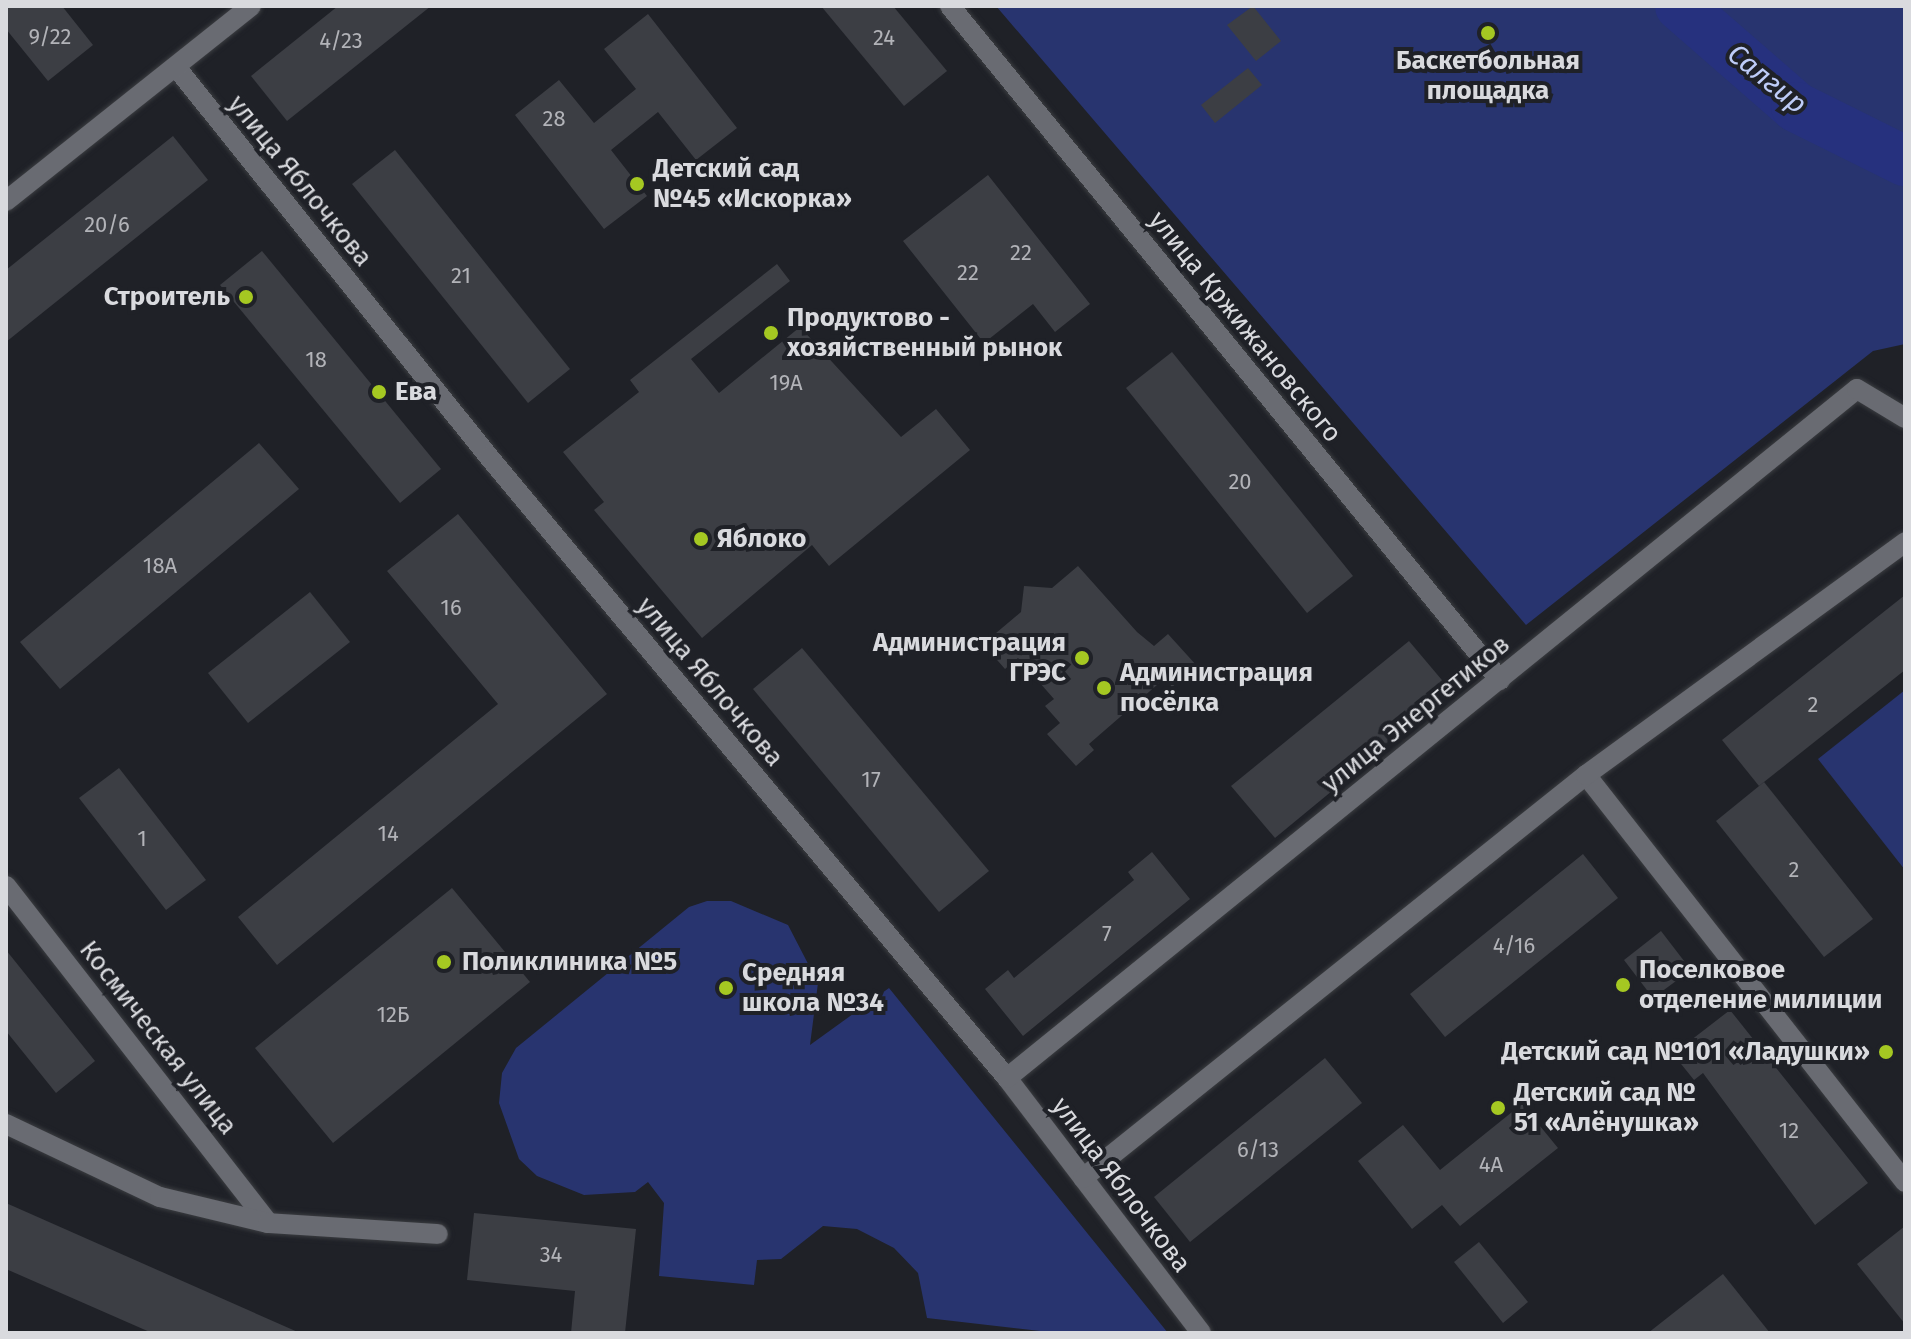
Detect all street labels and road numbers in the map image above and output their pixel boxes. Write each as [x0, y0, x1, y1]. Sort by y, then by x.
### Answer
street label: улица Яблочкова [221, 89, 379, 273]
street label: улица Кржижановского [1142, 205, 1348, 449]
street label: улица Яблочкова [630, 591, 790, 773]
street label: улица Энергетиков [1316, 629, 1516, 799]
street label: Космическая улица [73, 935, 243, 1141]
street label: улица Яблочкова [1045, 1091, 1197, 1279]

